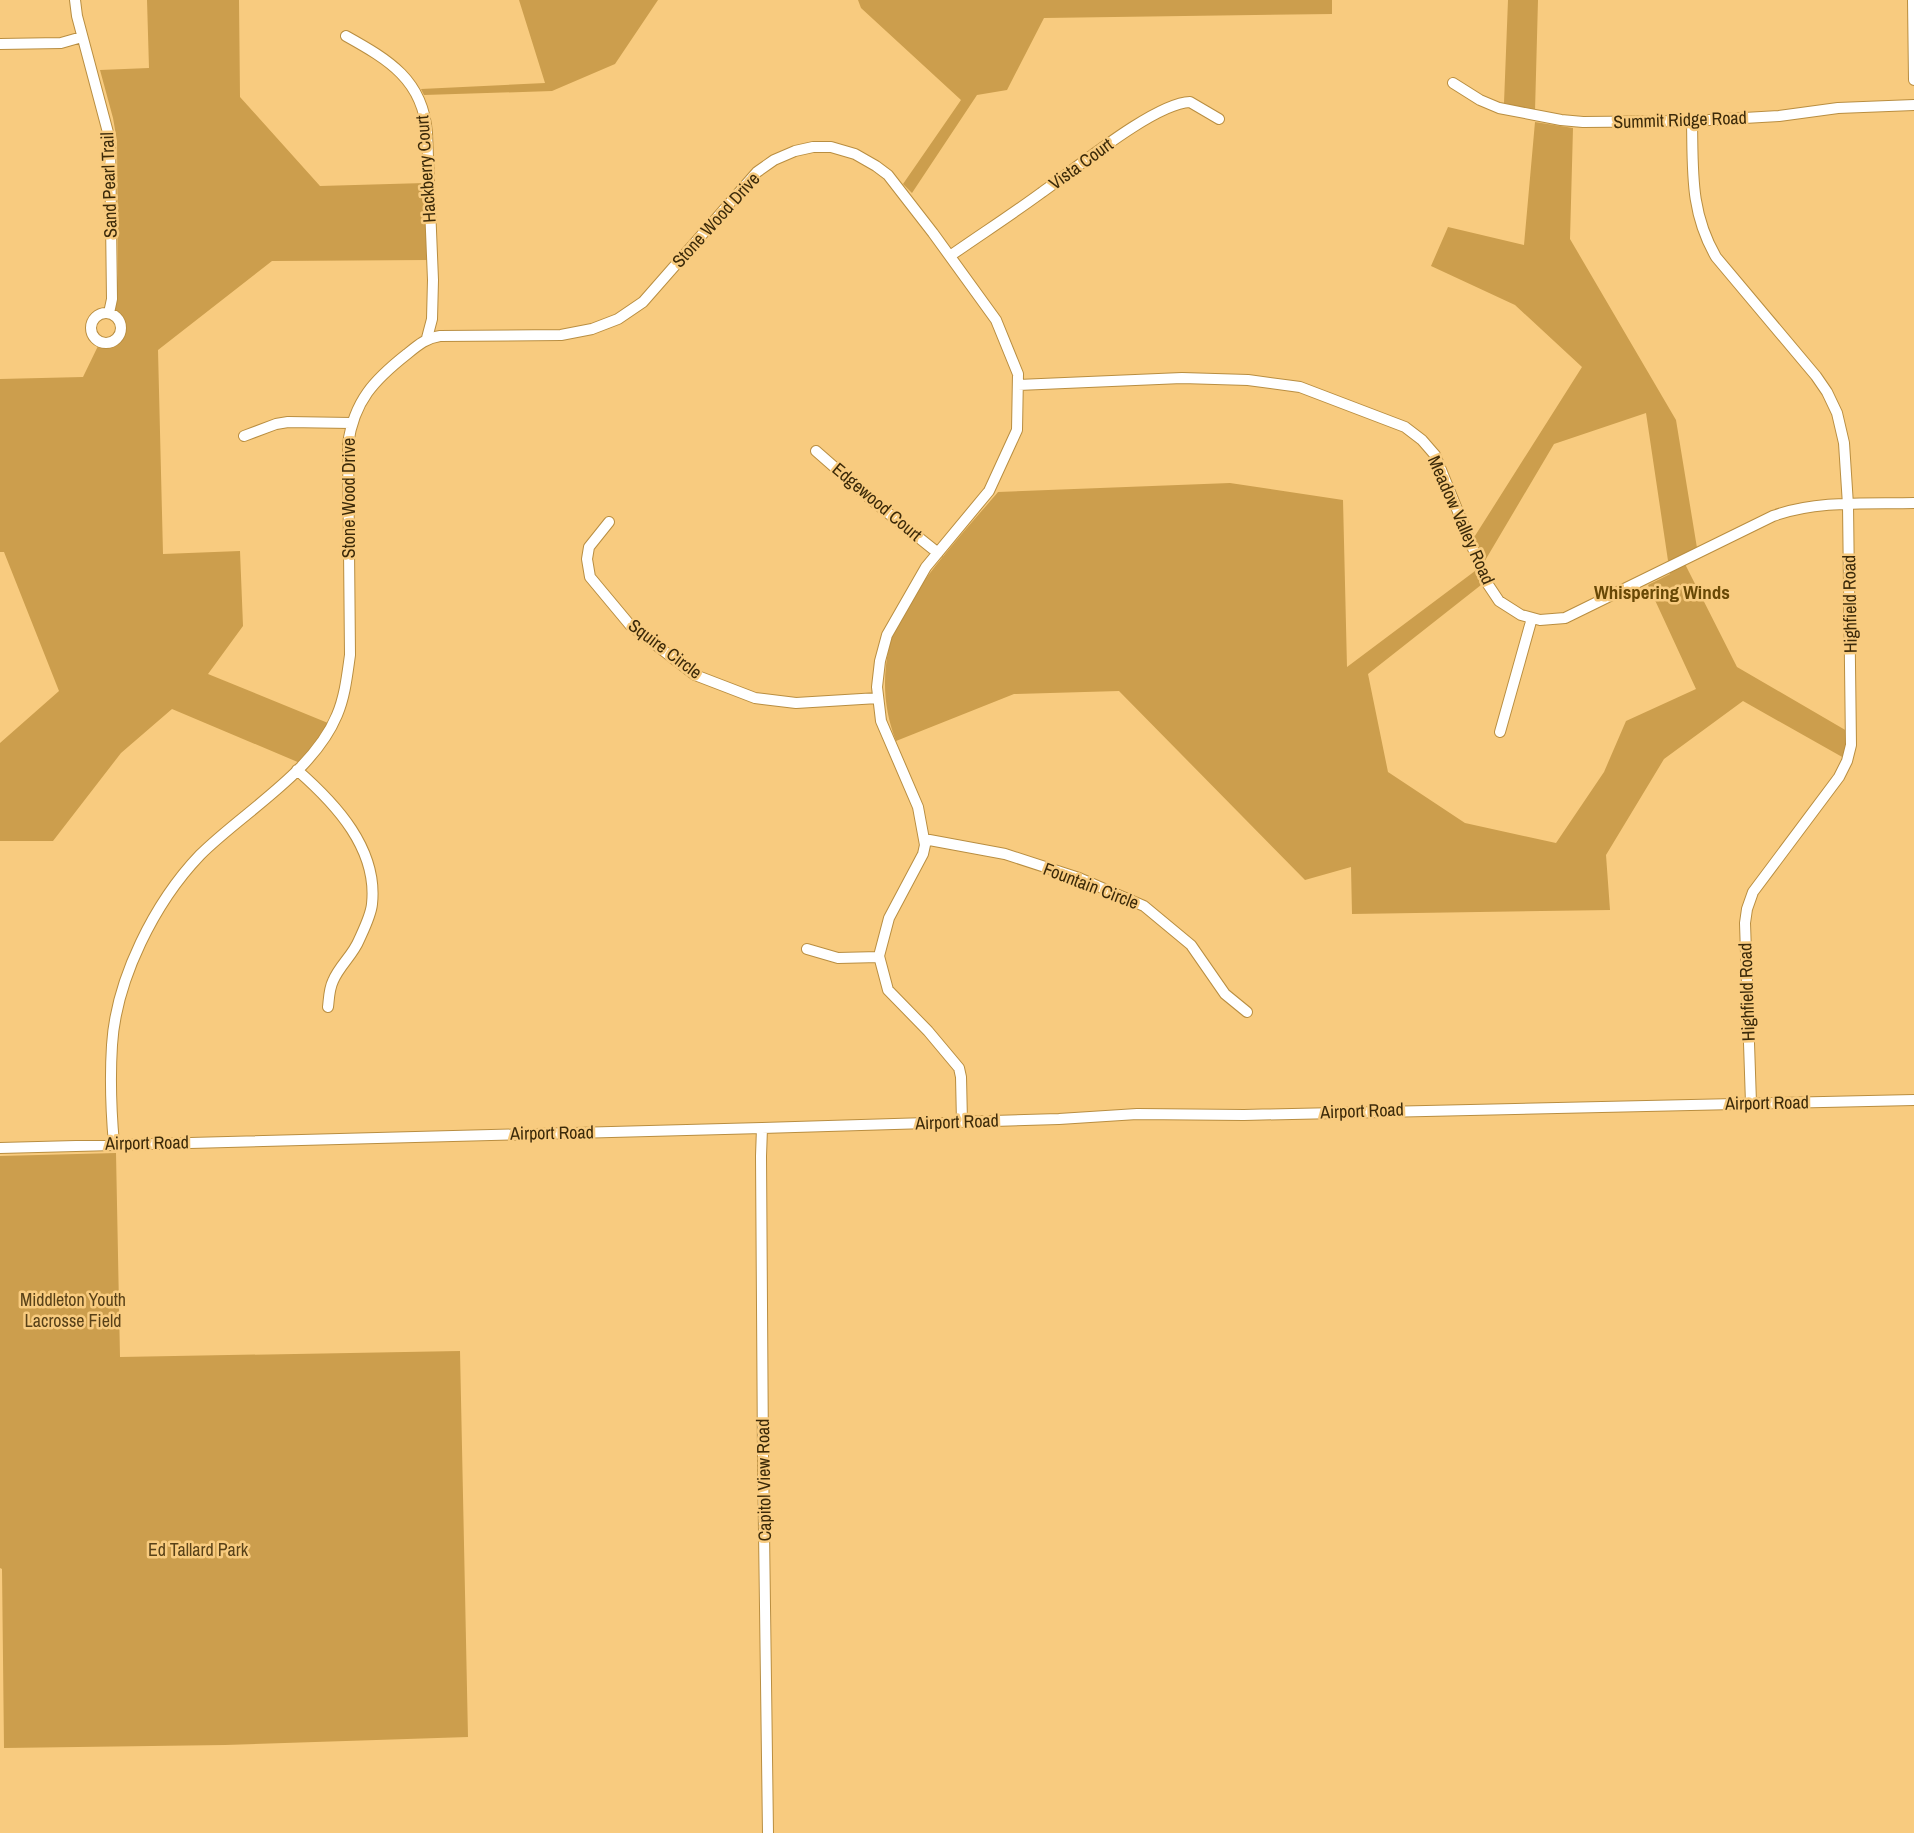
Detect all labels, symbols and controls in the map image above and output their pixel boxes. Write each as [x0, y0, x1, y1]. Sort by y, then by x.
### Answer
street label: Summit Ridge Road [1613, 105, 1747, 134]
street label: Hackberry Court [409, 115, 442, 224]
street label: Sand Pearl Trail [94, 132, 123, 238]
street label: Vista Court [1044, 132, 1118, 195]
street label: Stone Wood Drive [666, 167, 765, 273]
street label: Stone Wood Drive [336, 438, 361, 558]
street label: Meadow Valley Road [1422, 451, 1501, 588]
street label: Edgewood Court [827, 457, 927, 547]
street label: Highfield Road [1836, 555, 1863, 653]
district label: Whispering Winds [1594, 579, 1730, 605]
street label: Squire Circle [623, 613, 707, 685]
street label: Fountain Circle [1040, 856, 1142, 915]
street label: Highfield Road [1732, 942, 1761, 1042]
street label: Airport Road [1724, 1089, 1809, 1116]
street label: Airport Road [1319, 1097, 1404, 1124]
street label: Airport Road [914, 1108, 999, 1135]
street label: Airport Road [509, 1119, 594, 1146]
street label: Airport Road [104, 1129, 189, 1156]
park label: Middleton Youth Lacrosse Field [20, 1287, 126, 1333]
street label: Capitol View Road [750, 1418, 777, 1542]
park label: Ed Tallard Park [148, 1537, 249, 1562]

